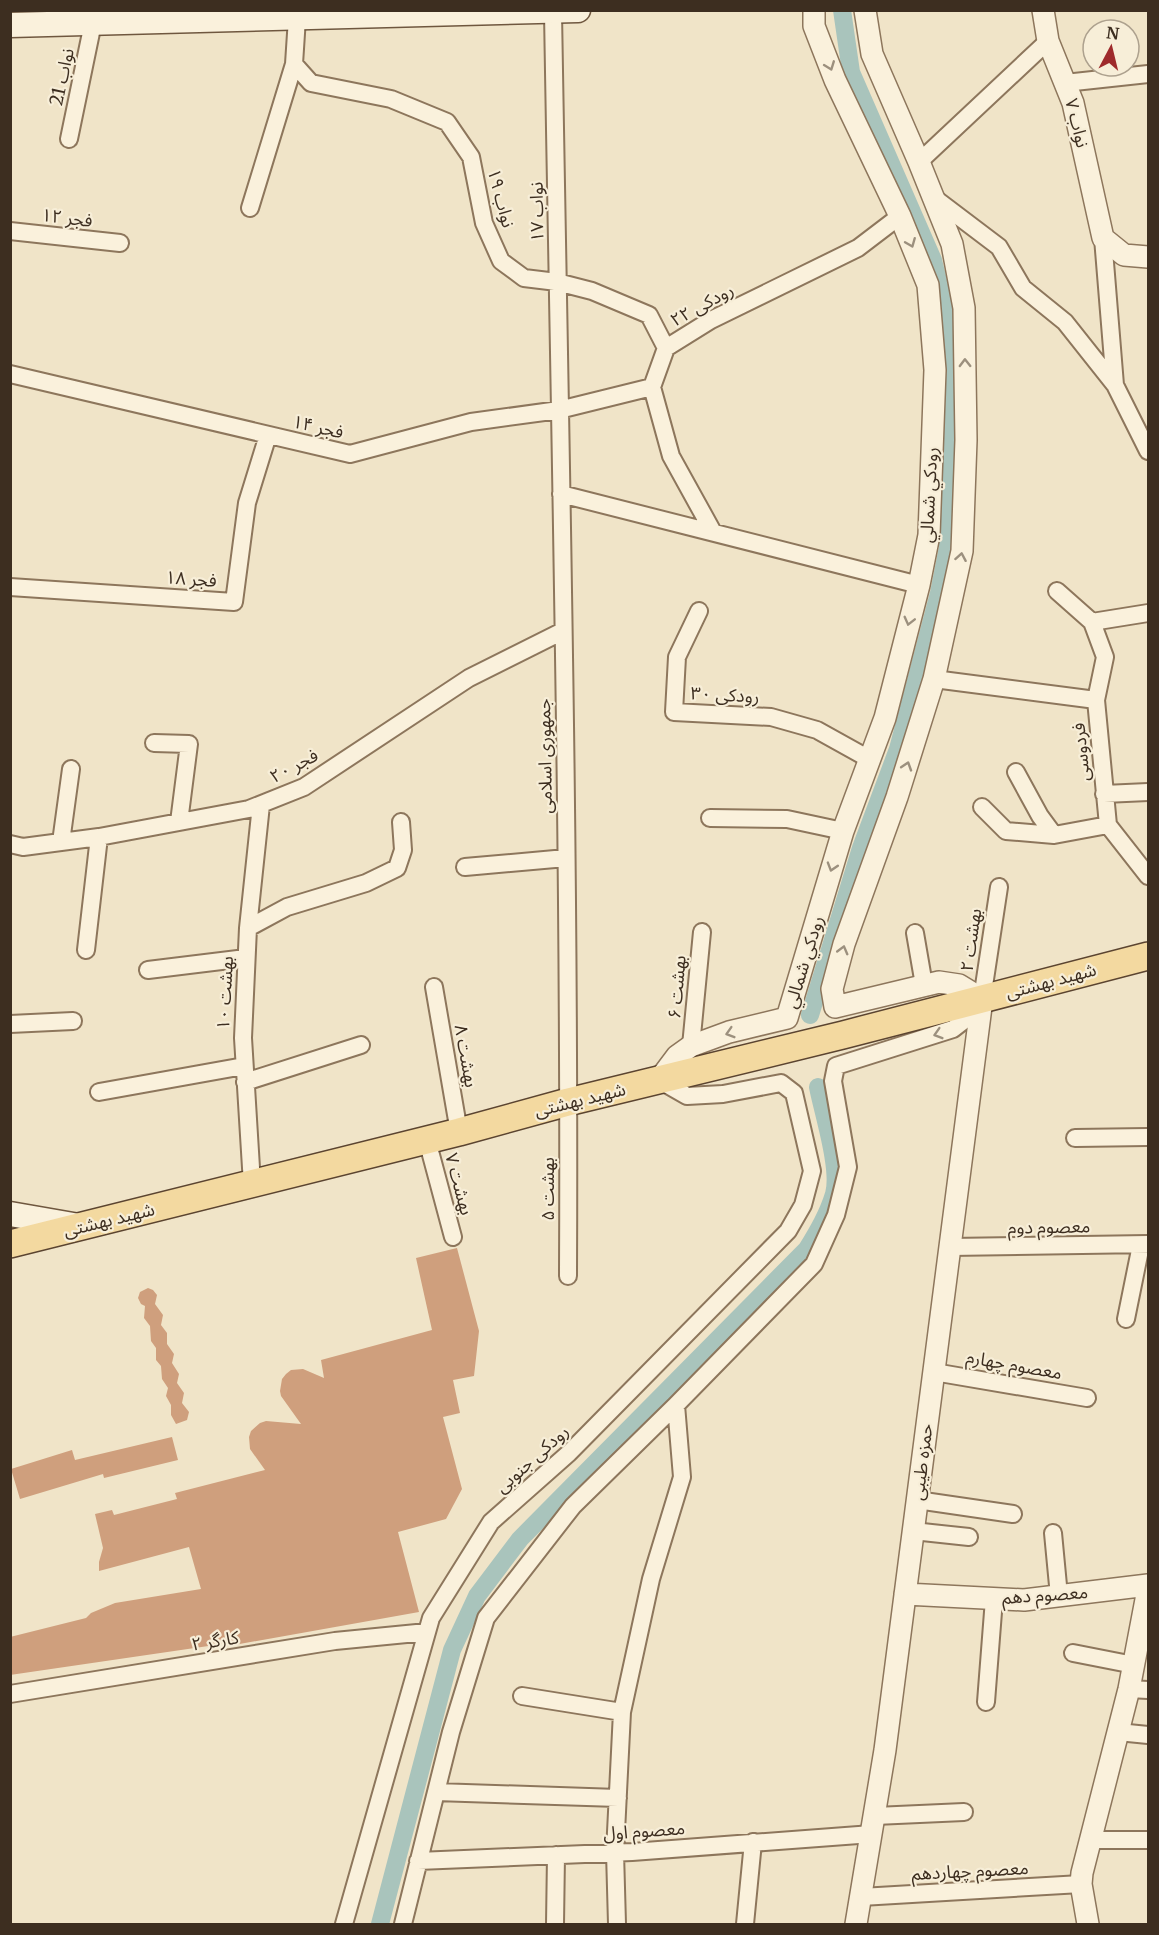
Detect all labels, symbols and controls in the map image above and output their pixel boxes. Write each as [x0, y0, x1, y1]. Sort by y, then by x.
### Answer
north arrow [1081, 18, 1141, 78]
text: N [1105, 22, 1121, 44]
street label: نواب 21 [44, 46, 79, 108]
one-way arrow [823, 60, 835, 71]
street label: نواب ۷ [1060, 96, 1095, 150]
street label: نواب ۱۹ [483, 166, 520, 230]
street label: نواب ۱۷ [524, 182, 549, 242]
street label: فجر ۱۲ [40, 203, 94, 232]
one-way arrow [904, 237, 916, 248]
street label: رودکی ۲۲ [666, 278, 737, 331]
one-way arrow [959, 358, 971, 367]
street label: فجر ۱۴ [290, 410, 346, 444]
street label: رودکي شمالي [915, 447, 945, 544]
one-way arrow [954, 553, 967, 563]
street label: فجر ۱۸ [165, 565, 218, 592]
one-way arrow [904, 616, 917, 626]
street label: رودکی ۳۰ [690, 681, 760, 708]
street label: جمهوری اسلامی [532, 698, 557, 814]
street label: فردوسی [1066, 722, 1095, 782]
street label: فجر ۲۰ [266, 743, 322, 788]
one-way arrow [900, 761, 912, 772]
one-way arrow [827, 861, 839, 872]
street label: بهشت ۲ [955, 907, 986, 973]
street label: رودکي شمالي [779, 913, 831, 1012]
one-way arrow [835, 945, 848, 955]
street label: بهشت ۶ [662, 954, 691, 1020]
street label: بهشت ۱۰ [211, 956, 238, 1030]
street label: شهید بهشتی [1003, 957, 1099, 1004]
street label: بهشت ۸ [450, 1023, 483, 1089]
one-way arrow [725, 1026, 736, 1038]
one-way arrow [933, 1027, 944, 1039]
street label: شهید بهشتی [532, 1077, 628, 1122]
street label: بهشت ۷ [440, 1150, 479, 1218]
street label: بهشت ۵ [536, 1157, 559, 1221]
street label: شهید بهشتی [61, 1197, 157, 1242]
street label: معصوم دوم [1007, 1214, 1091, 1242]
street label: معصوم چهارم [964, 1345, 1064, 1387]
street label: رودکی جنوبی [490, 1419, 573, 1498]
street label: حمزه طیبی [905, 1422, 938, 1502]
street label: معصوم دهم [1001, 1580, 1089, 1612]
street label: کارگر ۲ [190, 1625, 241, 1656]
street label: معصوم اول [602, 1816, 686, 1848]
street label: معصوم چهاردهم [911, 1856, 1029, 1888]

